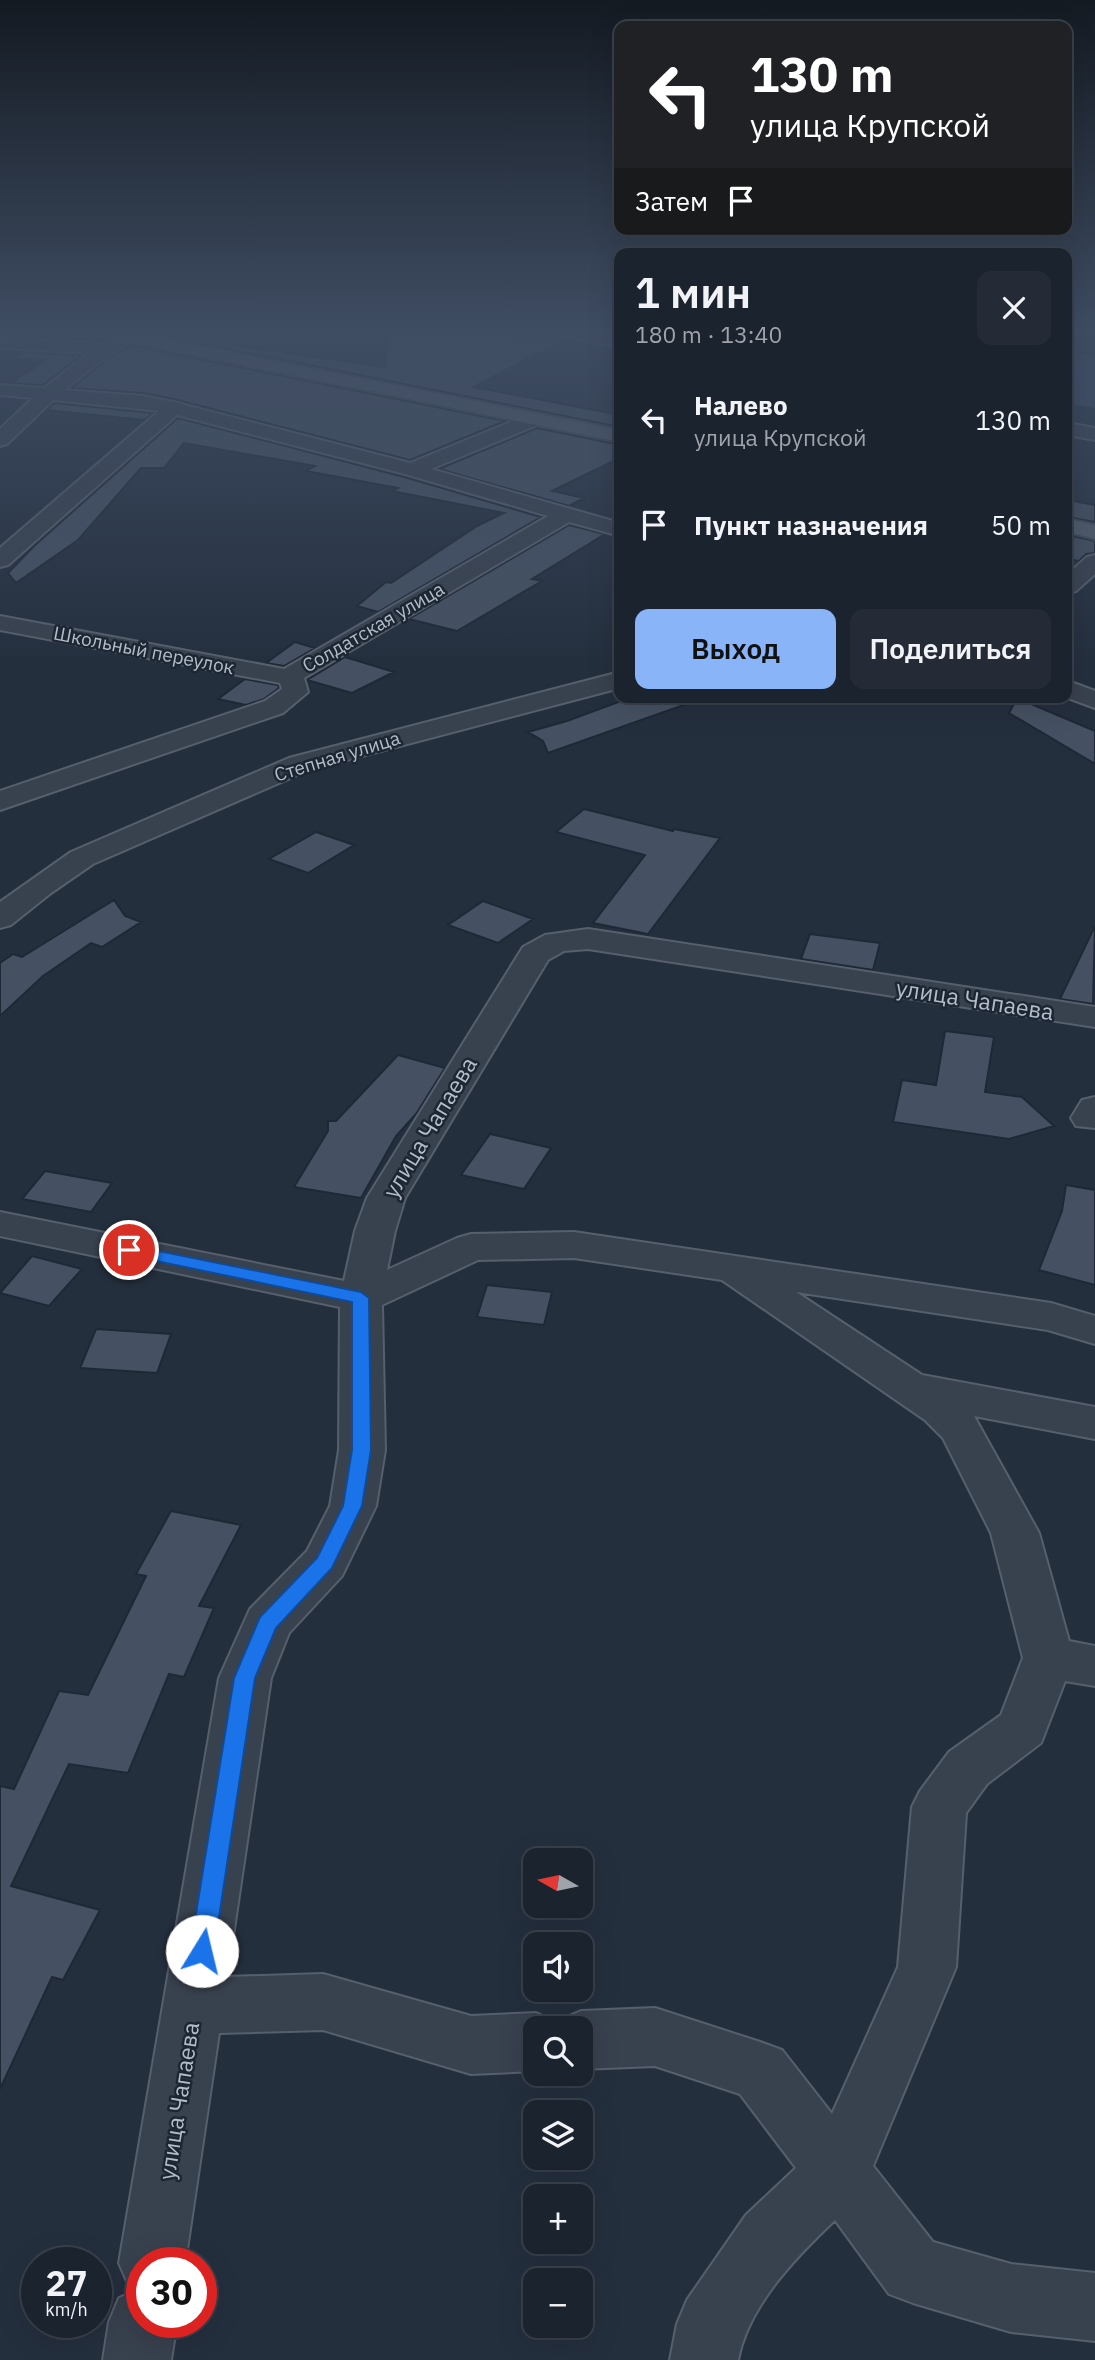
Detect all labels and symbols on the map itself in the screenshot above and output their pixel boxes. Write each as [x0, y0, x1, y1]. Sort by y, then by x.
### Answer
street label: Солдатская улица [298, 577, 448, 677]
street label: Школьный переулок [52, 621, 236, 679]
street label: Степная улица [271, 725, 403, 787]
street label: улица Чапаева [894, 972, 1056, 1026]
street label: улица Чапаева [375, 1051, 483, 1203]
pin [99, 1220, 159, 1280]
north arrow [523, 1848, 593, 1918]
position arrow [165, 1914, 239, 1988]
street label: улица Чапаева [151, 2020, 205, 2182]
speed limit sign: 30 [126, 2247, 217, 2338]

